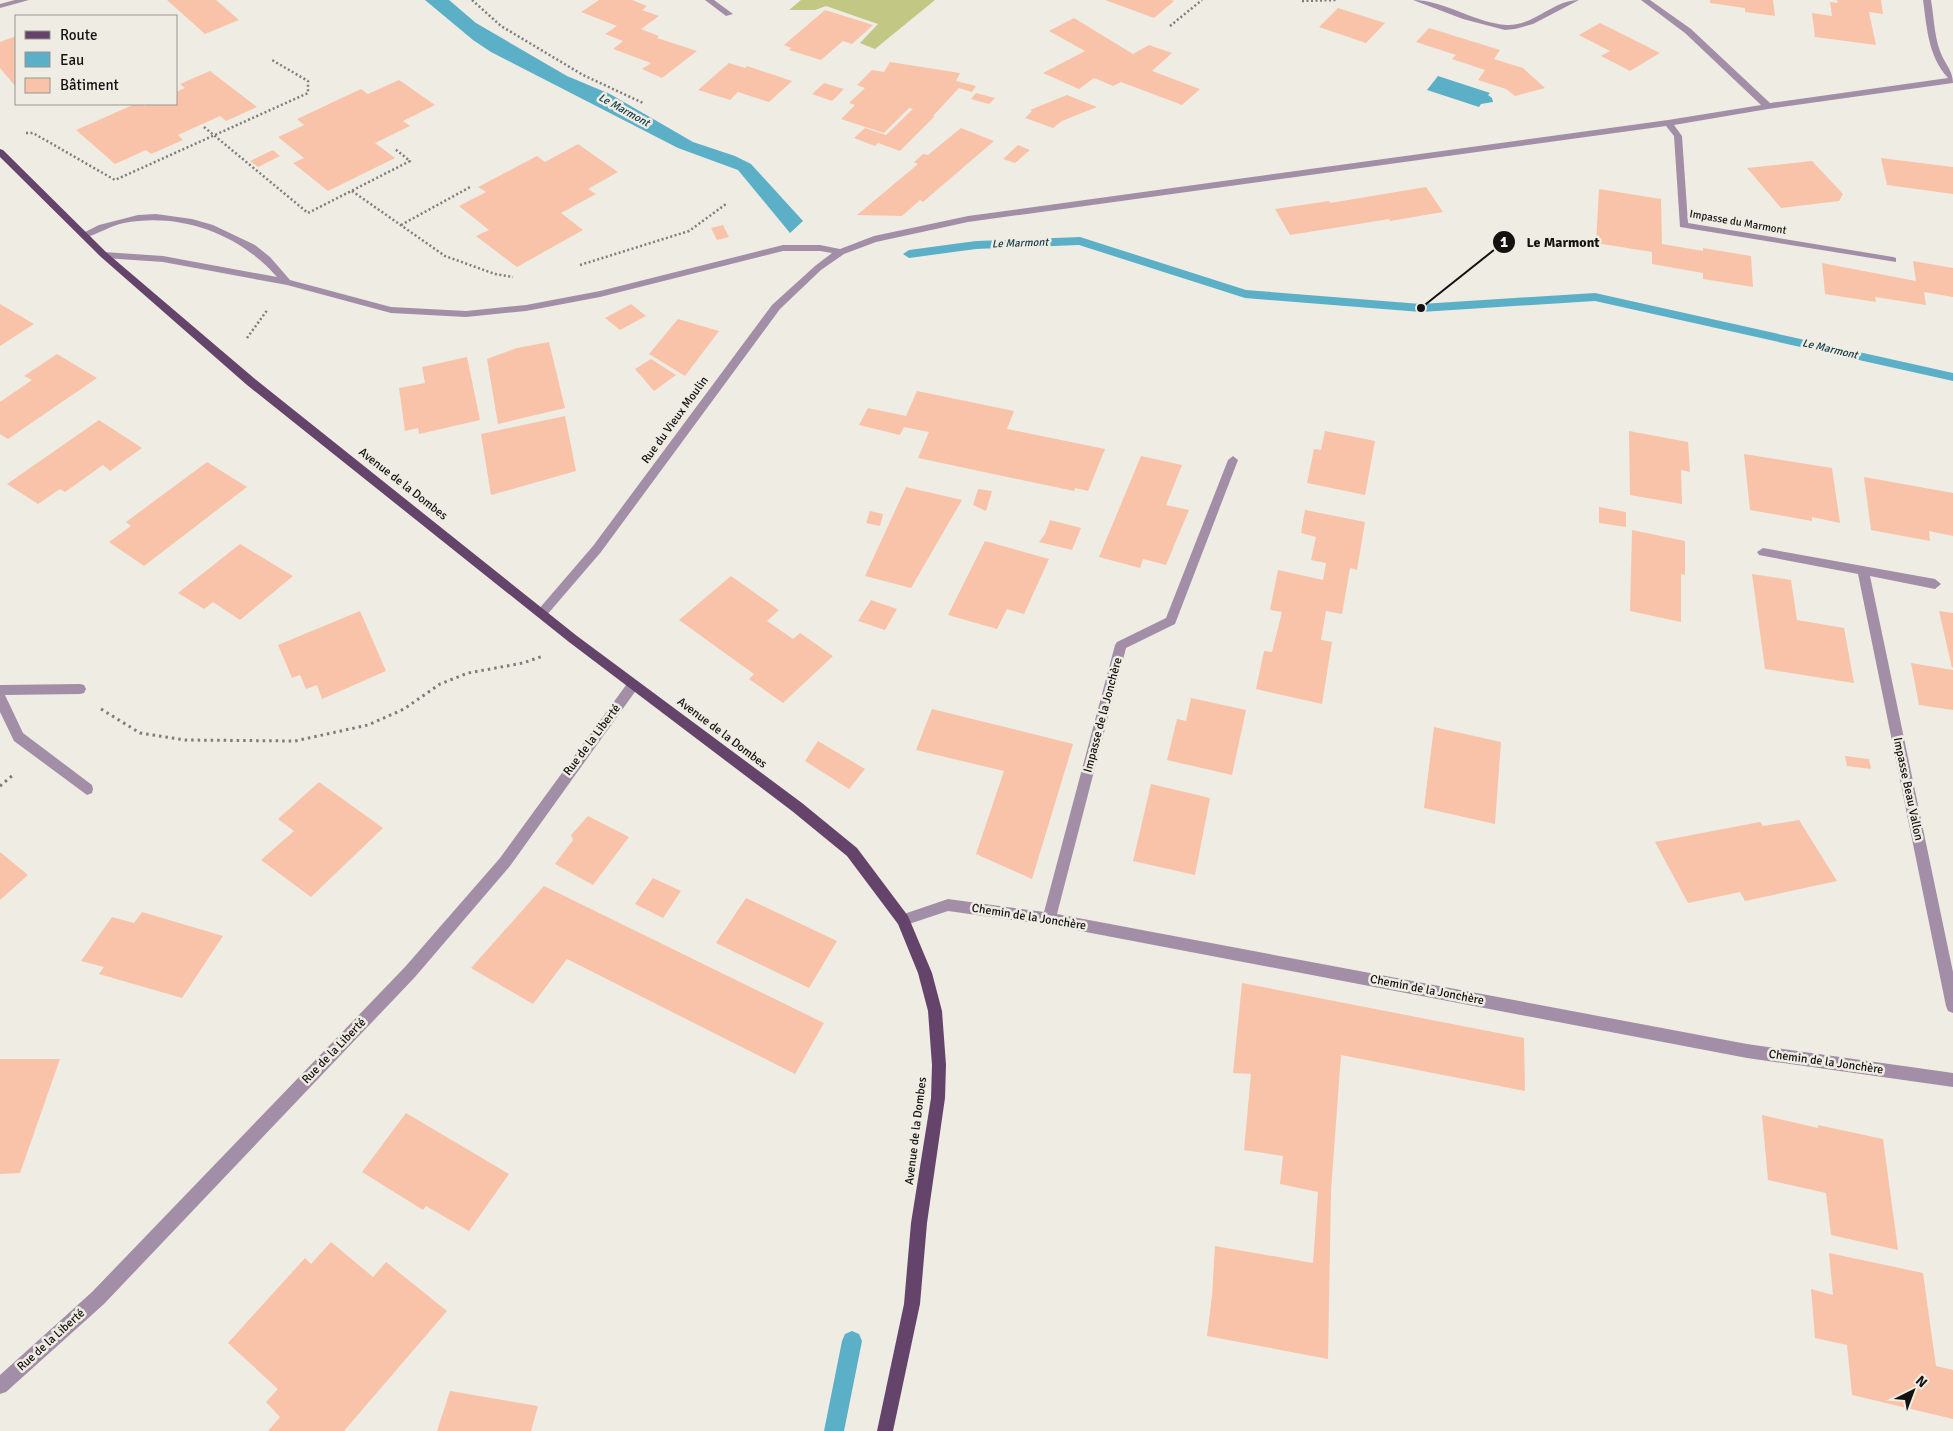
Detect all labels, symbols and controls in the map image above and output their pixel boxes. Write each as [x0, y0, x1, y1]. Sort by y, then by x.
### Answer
legend [15, 15, 178, 105]
text: Route [60, 26, 97, 44]
text: Eau [60, 51, 84, 69]
text: Bâtiment [60, 76, 119, 94]
water label: Le Marmont [596, 91, 653, 130]
street label: Impasse du Marmont [1689, 207, 1788, 237]
callout: Le Marmont [1492, 227, 1610, 256]
text: 1 [1500, 233, 1508, 251]
text: Le Marmont [1526, 234, 1600, 251]
water label: Le Marmont [992, 235, 1049, 250]
water label: Le Marmont [1801, 336, 1860, 362]
street label: Rue du Vieux Moulin [638, 373, 712, 467]
street label: Avenue de la Dombes [356, 445, 450, 523]
street label: Impasse de la Jonchère [1080, 656, 1126, 774]
street label: Avenue de la Dombes [674, 694, 770, 772]
street label: Rue de la Liberté [560, 701, 624, 779]
street label: Impasse Beau Vallon [1890, 736, 1926, 842]
street label: Chemin de la Jonchère [971, 901, 1087, 933]
street label: Chemin de la Jonchère [1369, 972, 1485, 1008]
street label: Rue de la Liberté [299, 1015, 369, 1087]
street label: Chemin de la Jonchère [1768, 1047, 1884, 1077]
street label: Avenue de la Dombes [902, 1076, 930, 1186]
street label: Rue de la Liberté [14, 1306, 88, 1374]
north arrow [1888, 1366, 1938, 1416]
text: N [1912, 1372, 1931, 1391]

